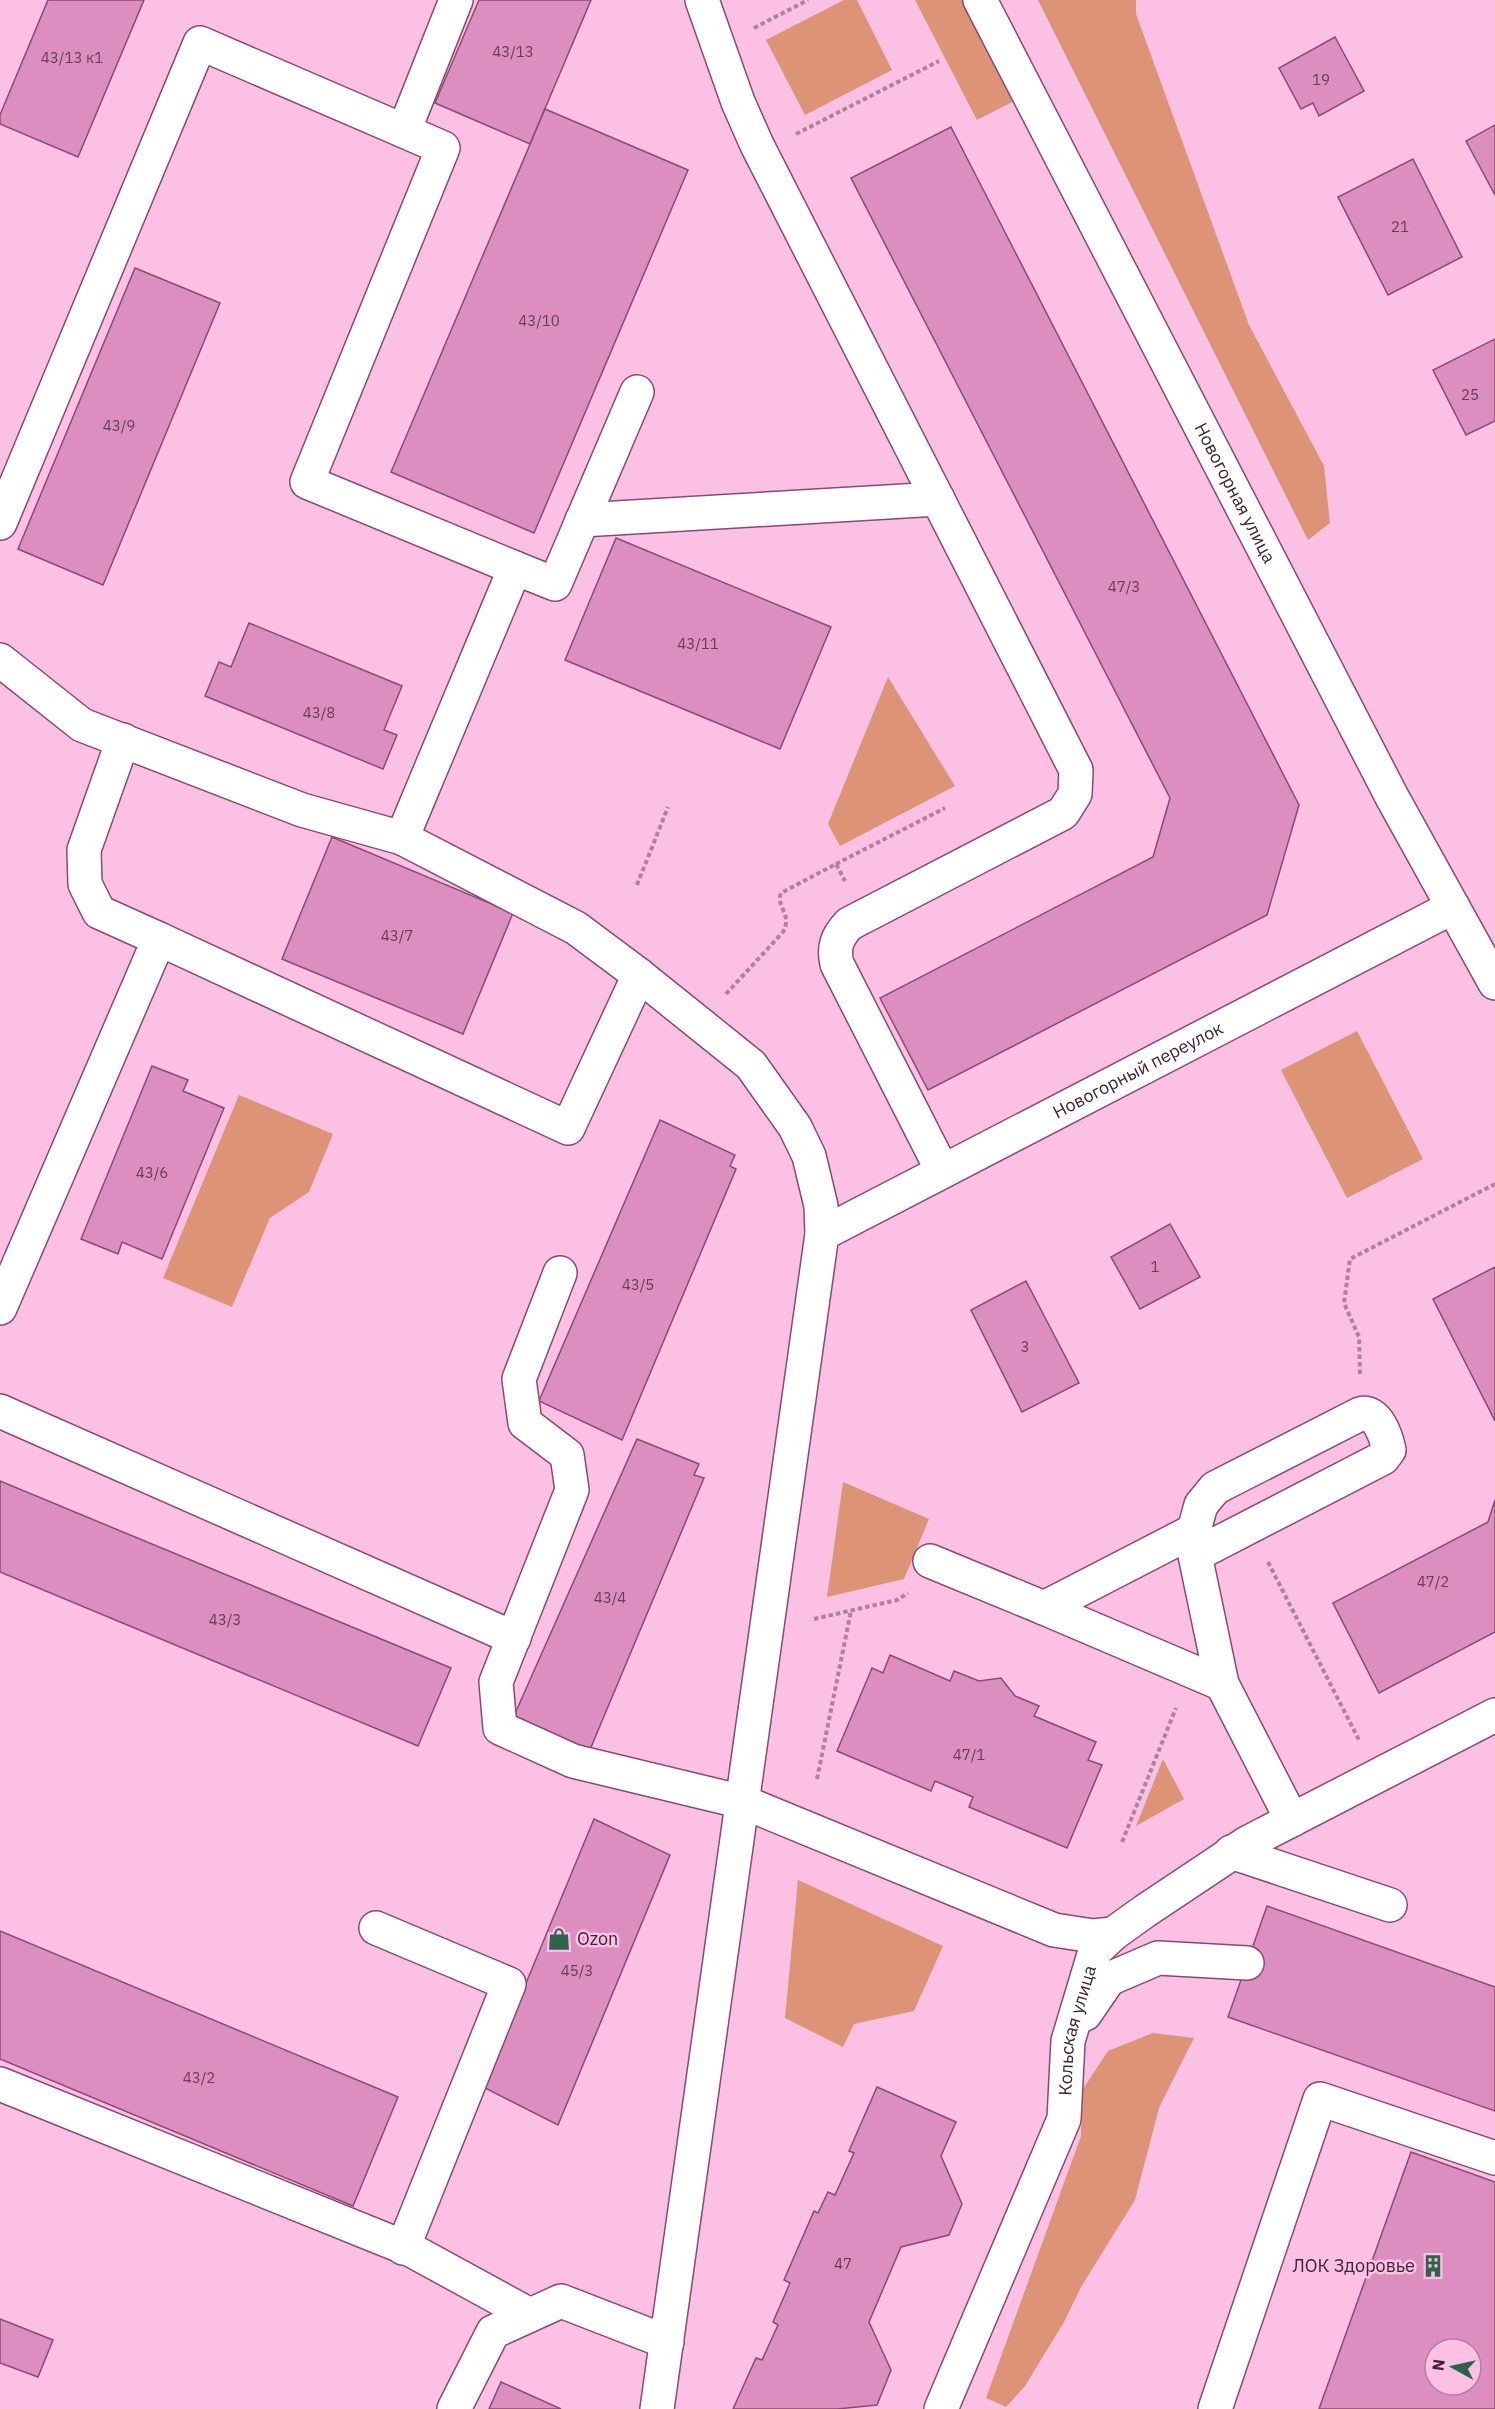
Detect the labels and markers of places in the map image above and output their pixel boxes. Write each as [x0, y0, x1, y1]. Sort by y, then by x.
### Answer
shop icon: Ozon [546, 1926, 572, 1952]
place label: Ozon [577, 1927, 618, 1950]
building icon: ЛОК Здоровье [1420, 2253, 1446, 2279]
place label: ЛОК Здоровье [1293, 2254, 1415, 2277]

